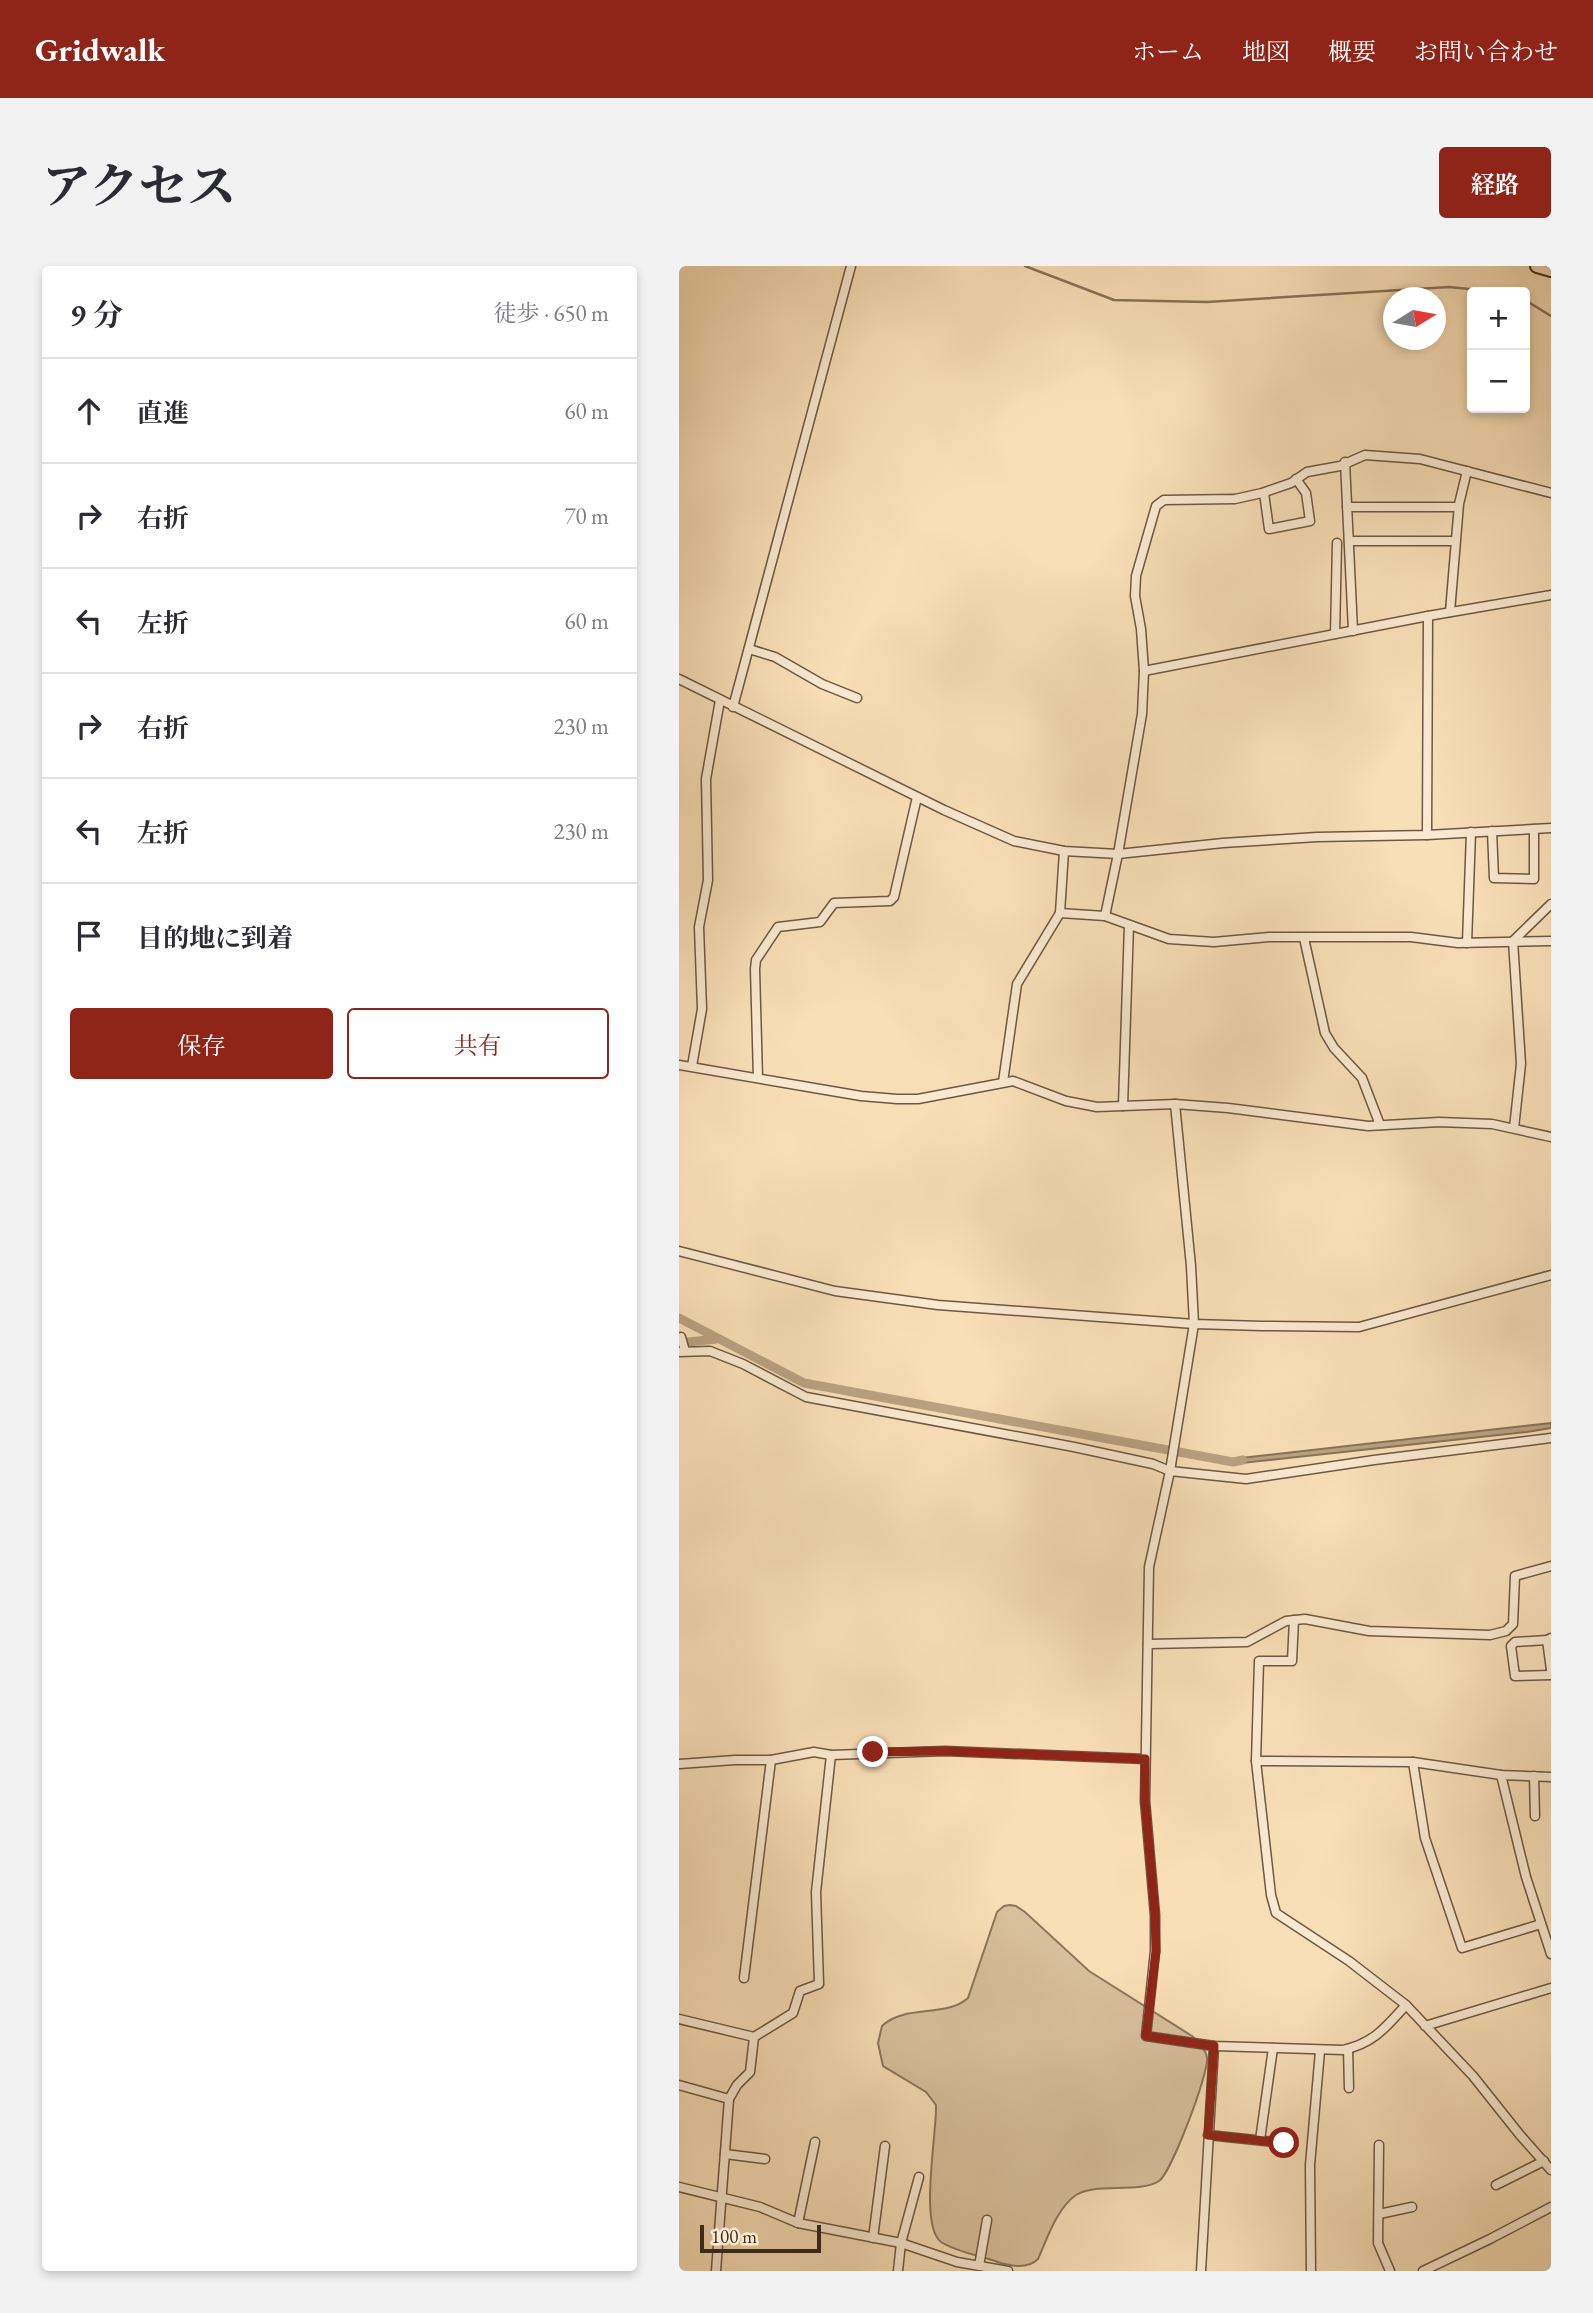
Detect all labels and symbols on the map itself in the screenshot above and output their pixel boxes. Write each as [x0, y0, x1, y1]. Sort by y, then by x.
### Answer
north arrow [1383, 287, 1446, 350]
route end [857, 1736, 888, 1767]
route start [1268, 2127, 1299, 2158]
scale bar [700, 2222, 821, 2254]

